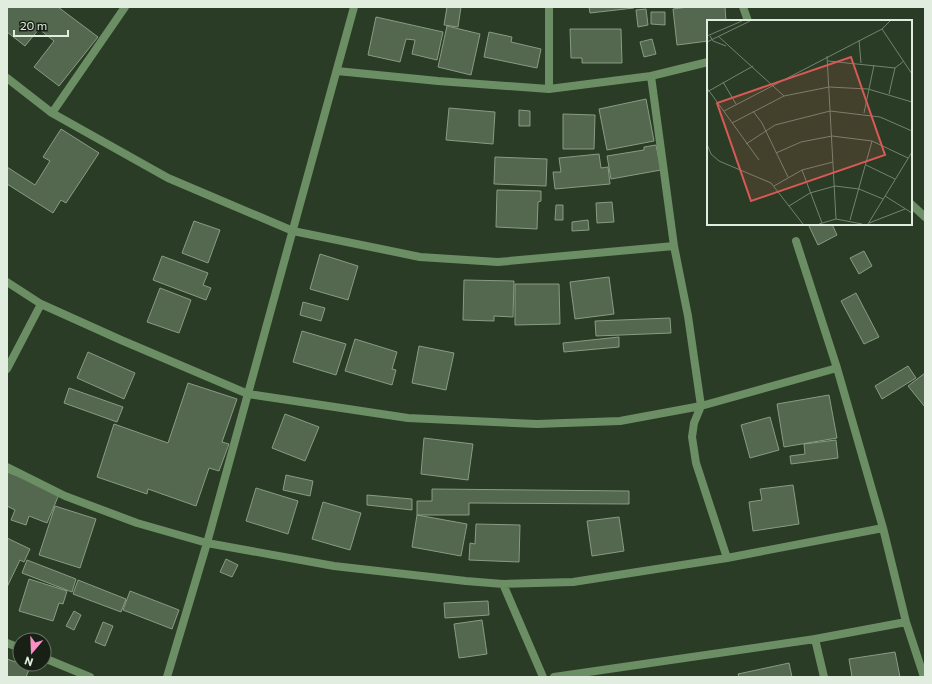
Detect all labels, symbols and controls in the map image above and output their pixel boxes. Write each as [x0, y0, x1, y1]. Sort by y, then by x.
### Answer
scale bar [14, 12, 68, 38]
text: 20 m [20, 18, 47, 32]
inset map [707, 20, 912, 225]
north arrow [12, 632, 52, 672]
text: N [23, 654, 35, 669]

